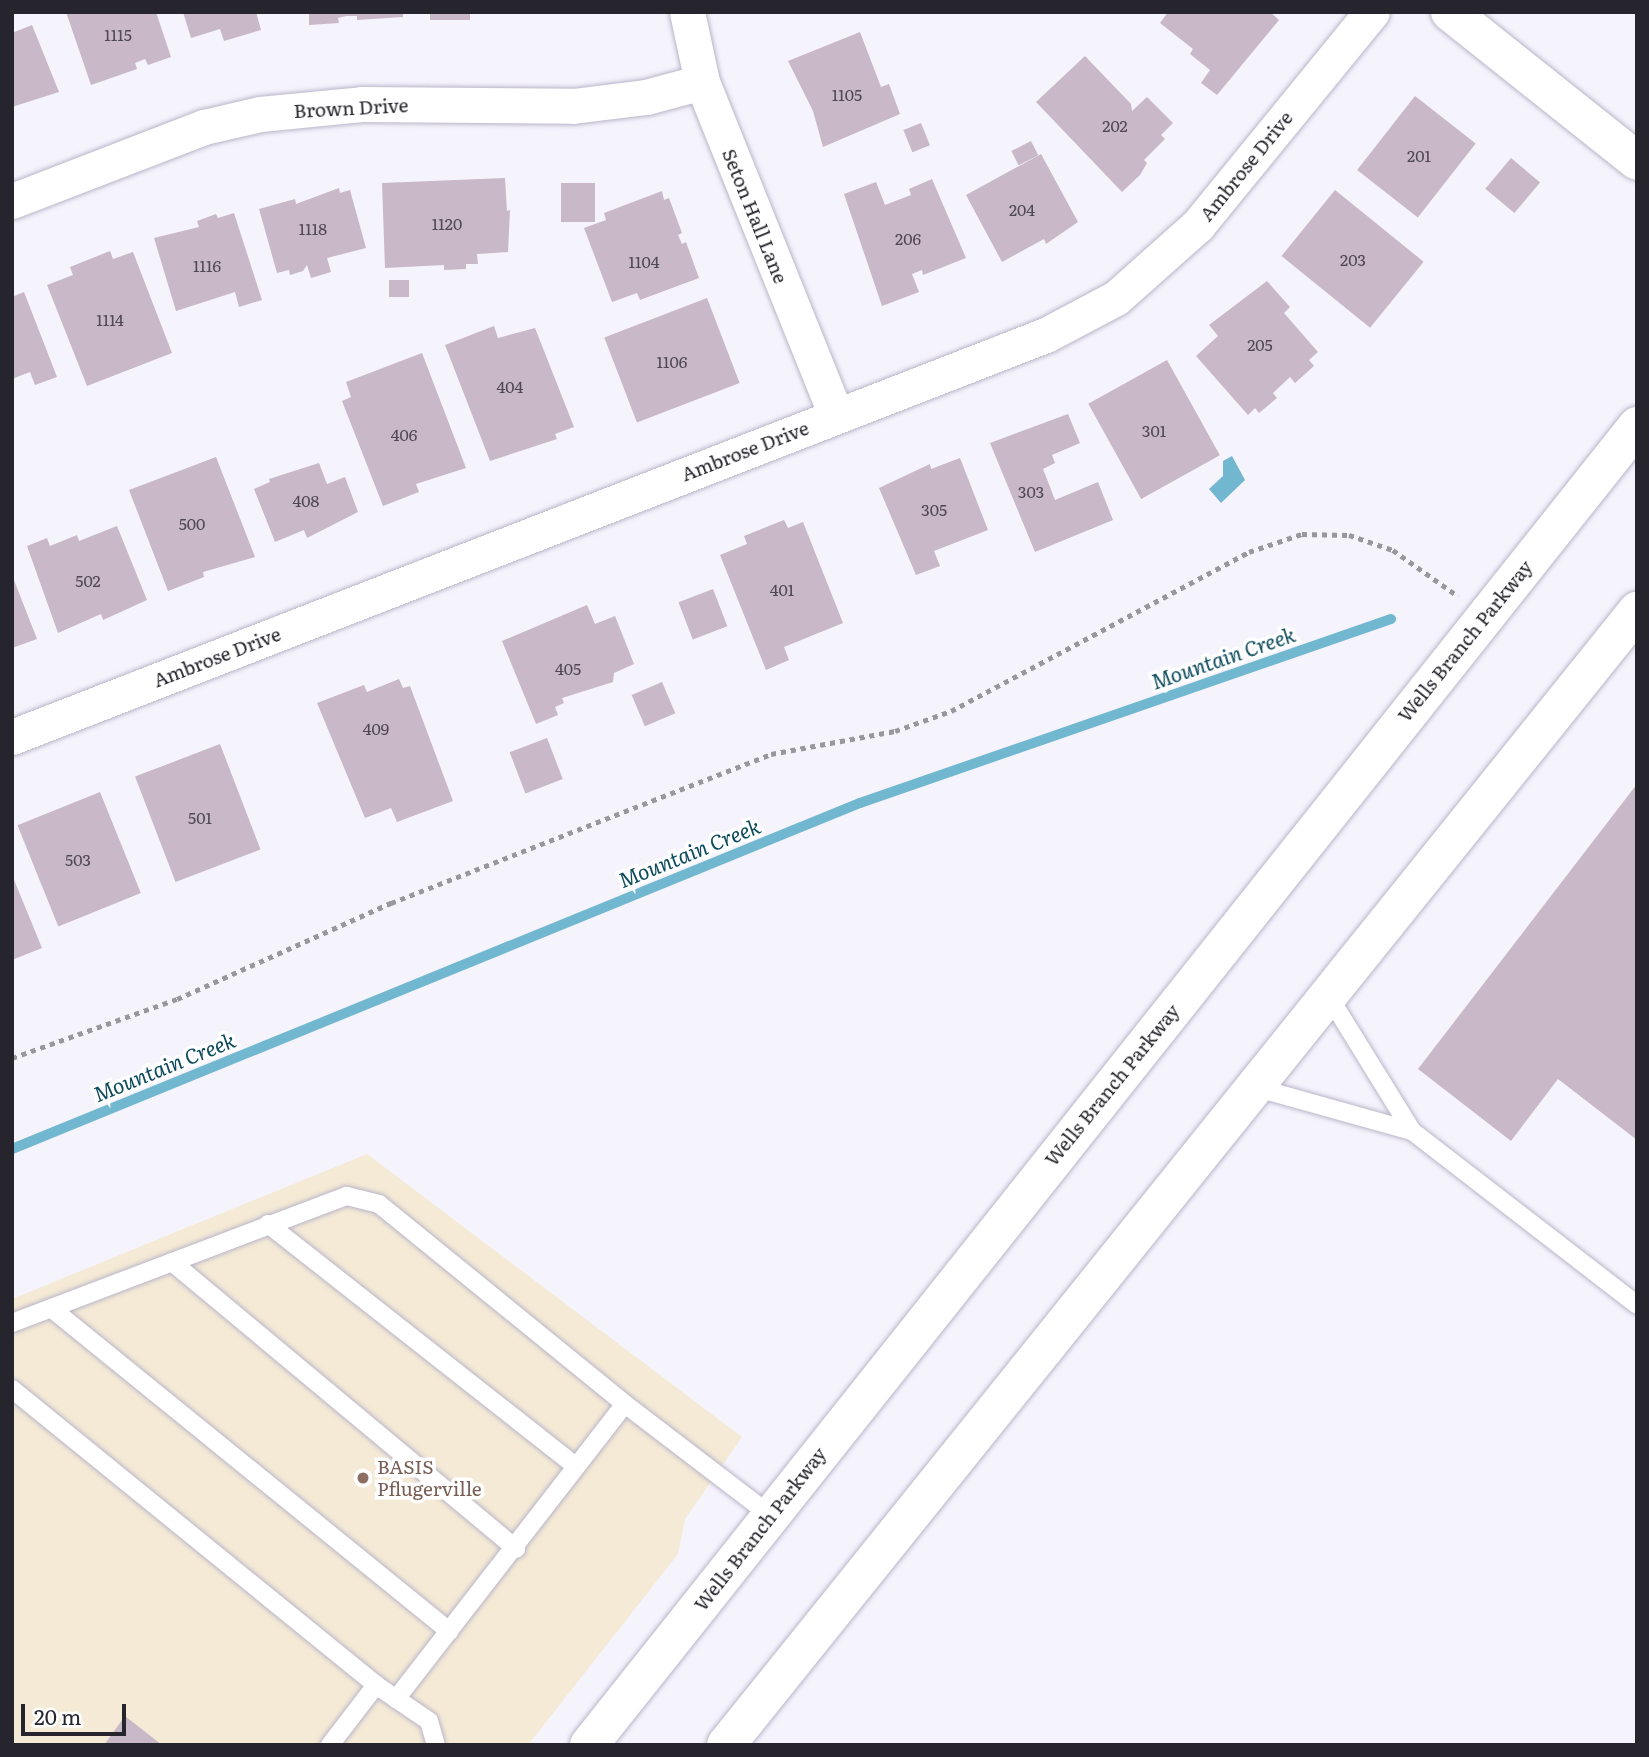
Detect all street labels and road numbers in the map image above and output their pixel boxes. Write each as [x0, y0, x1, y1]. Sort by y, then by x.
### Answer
street label: Brown Drive [293, 94, 409, 122]
street label: Ambrose Drive [1195, 107, 1297, 225]
street label: Seton Hall Lane [718, 145, 792, 287]
street label: Ambrose Drive [678, 416, 812, 486]
street label: Wells Branch Parkway [1393, 556, 1537, 726]
street label: Ambrose Drive [150, 622, 284, 692]
street label: Wells Branch Parkway [1040, 1000, 1184, 1170]
street label: Wells Branch Parkway [689, 1443, 831, 1615]

